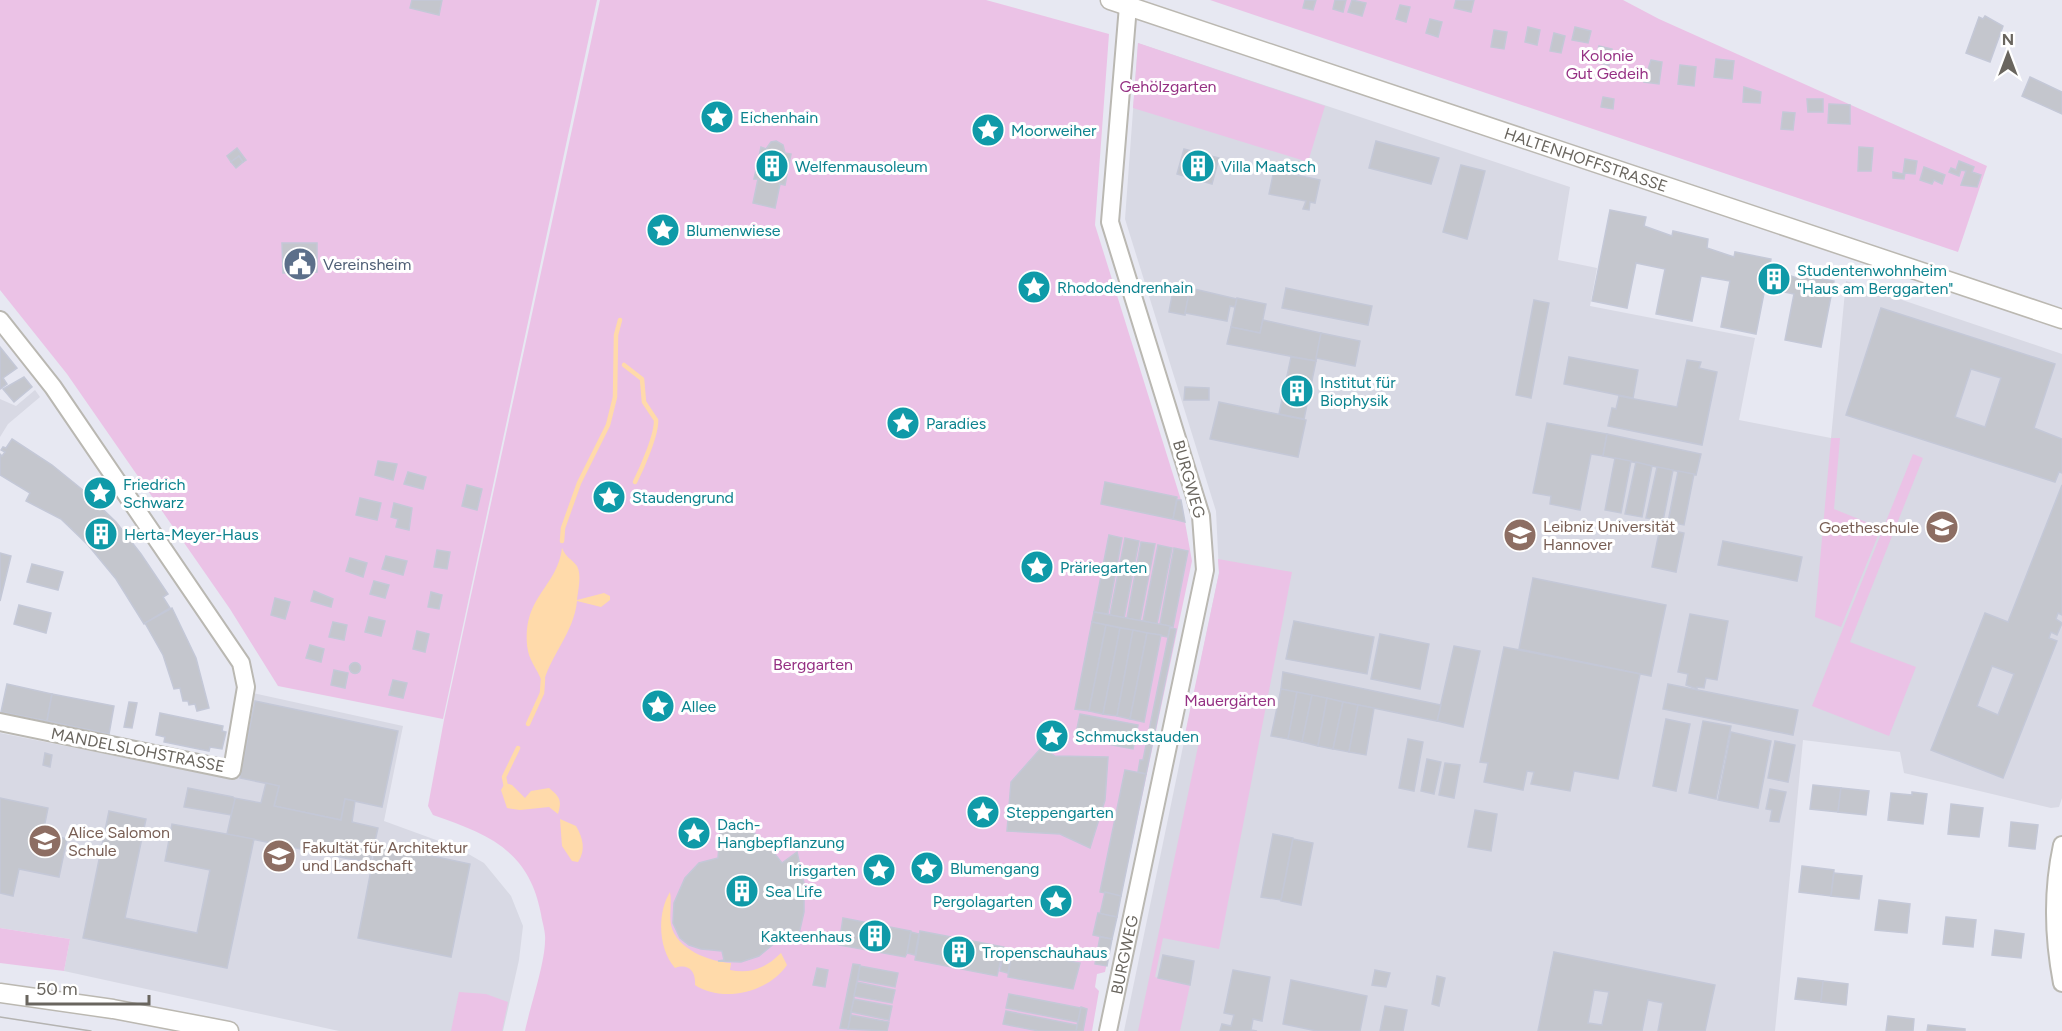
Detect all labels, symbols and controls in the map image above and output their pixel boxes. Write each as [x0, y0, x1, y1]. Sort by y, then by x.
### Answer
north arrow [1978, 24, 2038, 84]
text: N [2002, 30, 2014, 49]
park label: Kolonie Gut Gedeih [1566, 46, 1648, 83]
park label: Gehölzgarten [1119, 77, 1217, 96]
place icon: Eichenhain [699, 99, 735, 135]
place label: Eichenhain [740, 108, 818, 127]
place icon: Moorweiher [970, 112, 1006, 148]
place label: Moorweiher [1011, 121, 1097, 140]
street label: HALTENHOFFSTRASSE [1502, 123, 1670, 196]
building icon: Welfenmausoleum [754, 148, 790, 184]
building icon: Villa Maatsch [1180, 148, 1216, 184]
place label: Welfenmausoleum [795, 157, 928, 176]
place label: Villa Maatsch [1221, 157, 1316, 176]
place icon: Blumenwiese [645, 212, 681, 248]
place label: Blumenwiese [686, 221, 781, 240]
public building icon: Vereinsheim [282, 246, 318, 282]
place label: Vereinsheim [323, 255, 411, 274]
building icon: Studentenwohnheim "Haus am Berggarten" [1756, 261, 1792, 297]
place label: Studentenwohnheim "Haus am Berggarten" [1797, 261, 1953, 298]
place icon: Rhododendrenhain [1016, 269, 1052, 305]
place label: Rhododendrenhain [1057, 278, 1193, 297]
building icon: Institut für Biophysik [1279, 373, 1315, 409]
place label: Institut für Biophysik [1320, 373, 1396, 410]
place icon: Paradies [885, 405, 921, 441]
place label: Paradies [926, 414, 986, 433]
street label: BURGWEG [1169, 438, 1209, 520]
place icon: Friedrich Schwarz [82, 475, 118, 511]
place label: Friedrich Schwarz [123, 475, 186, 512]
place icon: Staudengrund [591, 479, 627, 515]
place label: Staudengrund [632, 488, 734, 507]
school or university icon: Goetheschule [1924, 509, 1960, 545]
building icon: Herta-Meyer-Haus [83, 516, 119, 552]
school or university icon: Leibniz Universität Hannover [1502, 517, 1538, 553]
place label: Leibniz Universität Hannover [1543, 517, 1675, 554]
place label: Goetheschule [1819, 518, 1919, 537]
place label: Herta-Meyer-Haus [124, 525, 259, 544]
place icon: Präriegarten [1019, 549, 1055, 585]
place label: Präriegarten [1060, 558, 1147, 577]
park label: Berggarten [773, 655, 853, 674]
place icon: Allee [640, 688, 676, 724]
park label: Mauergärten [1184, 691, 1276, 710]
place label: Allee [681, 697, 717, 716]
place icon: Schmuckstauden [1034, 718, 1070, 754]
street label: MANDELSLOHSTRASSE [50, 724, 226, 776]
place label: Schmuckstauden [1075, 727, 1199, 746]
place icon: Steppengarten [965, 794, 1001, 830]
place label: Steppengarten [1006, 803, 1114, 822]
place icon: Dach- Hangbepflanzung [676, 815, 712, 851]
place label: Dach- Hangbepflanzung [717, 815, 845, 852]
school or university icon: Alice Salomon Schule [27, 823, 63, 859]
place label: Alice Salomon Schule [68, 823, 170, 860]
school or university icon: Fakultät für Architektur und Landschaft [261, 838, 297, 874]
place label: Fakultät für Architektur und Landschaft [302, 838, 468, 875]
place icon: Blumengang [909, 850, 945, 886]
place icon: Irisgarten [861, 852, 897, 888]
place label: Blumengang [950, 859, 1039, 878]
place label: Irisgarten [788, 861, 856, 880]
building icon: Sea Life [724, 873, 760, 909]
place label: Sea Life [765, 882, 823, 901]
place icon: Pergolagarten [1038, 883, 1074, 919]
place label: Pergolagarten [933, 892, 1033, 911]
street label: BURGWEG [1106, 913, 1142, 996]
building icon: Kakteenhaus [857, 918, 893, 954]
place label: Kakteenhaus [761, 927, 852, 946]
building icon: Tropenschauhaus [941, 934, 977, 970]
place label: Tropenschauhaus [982, 943, 1108, 962]
scale bar [27, 968, 148, 1006]
text: 50 m [36, 978, 78, 1000]

